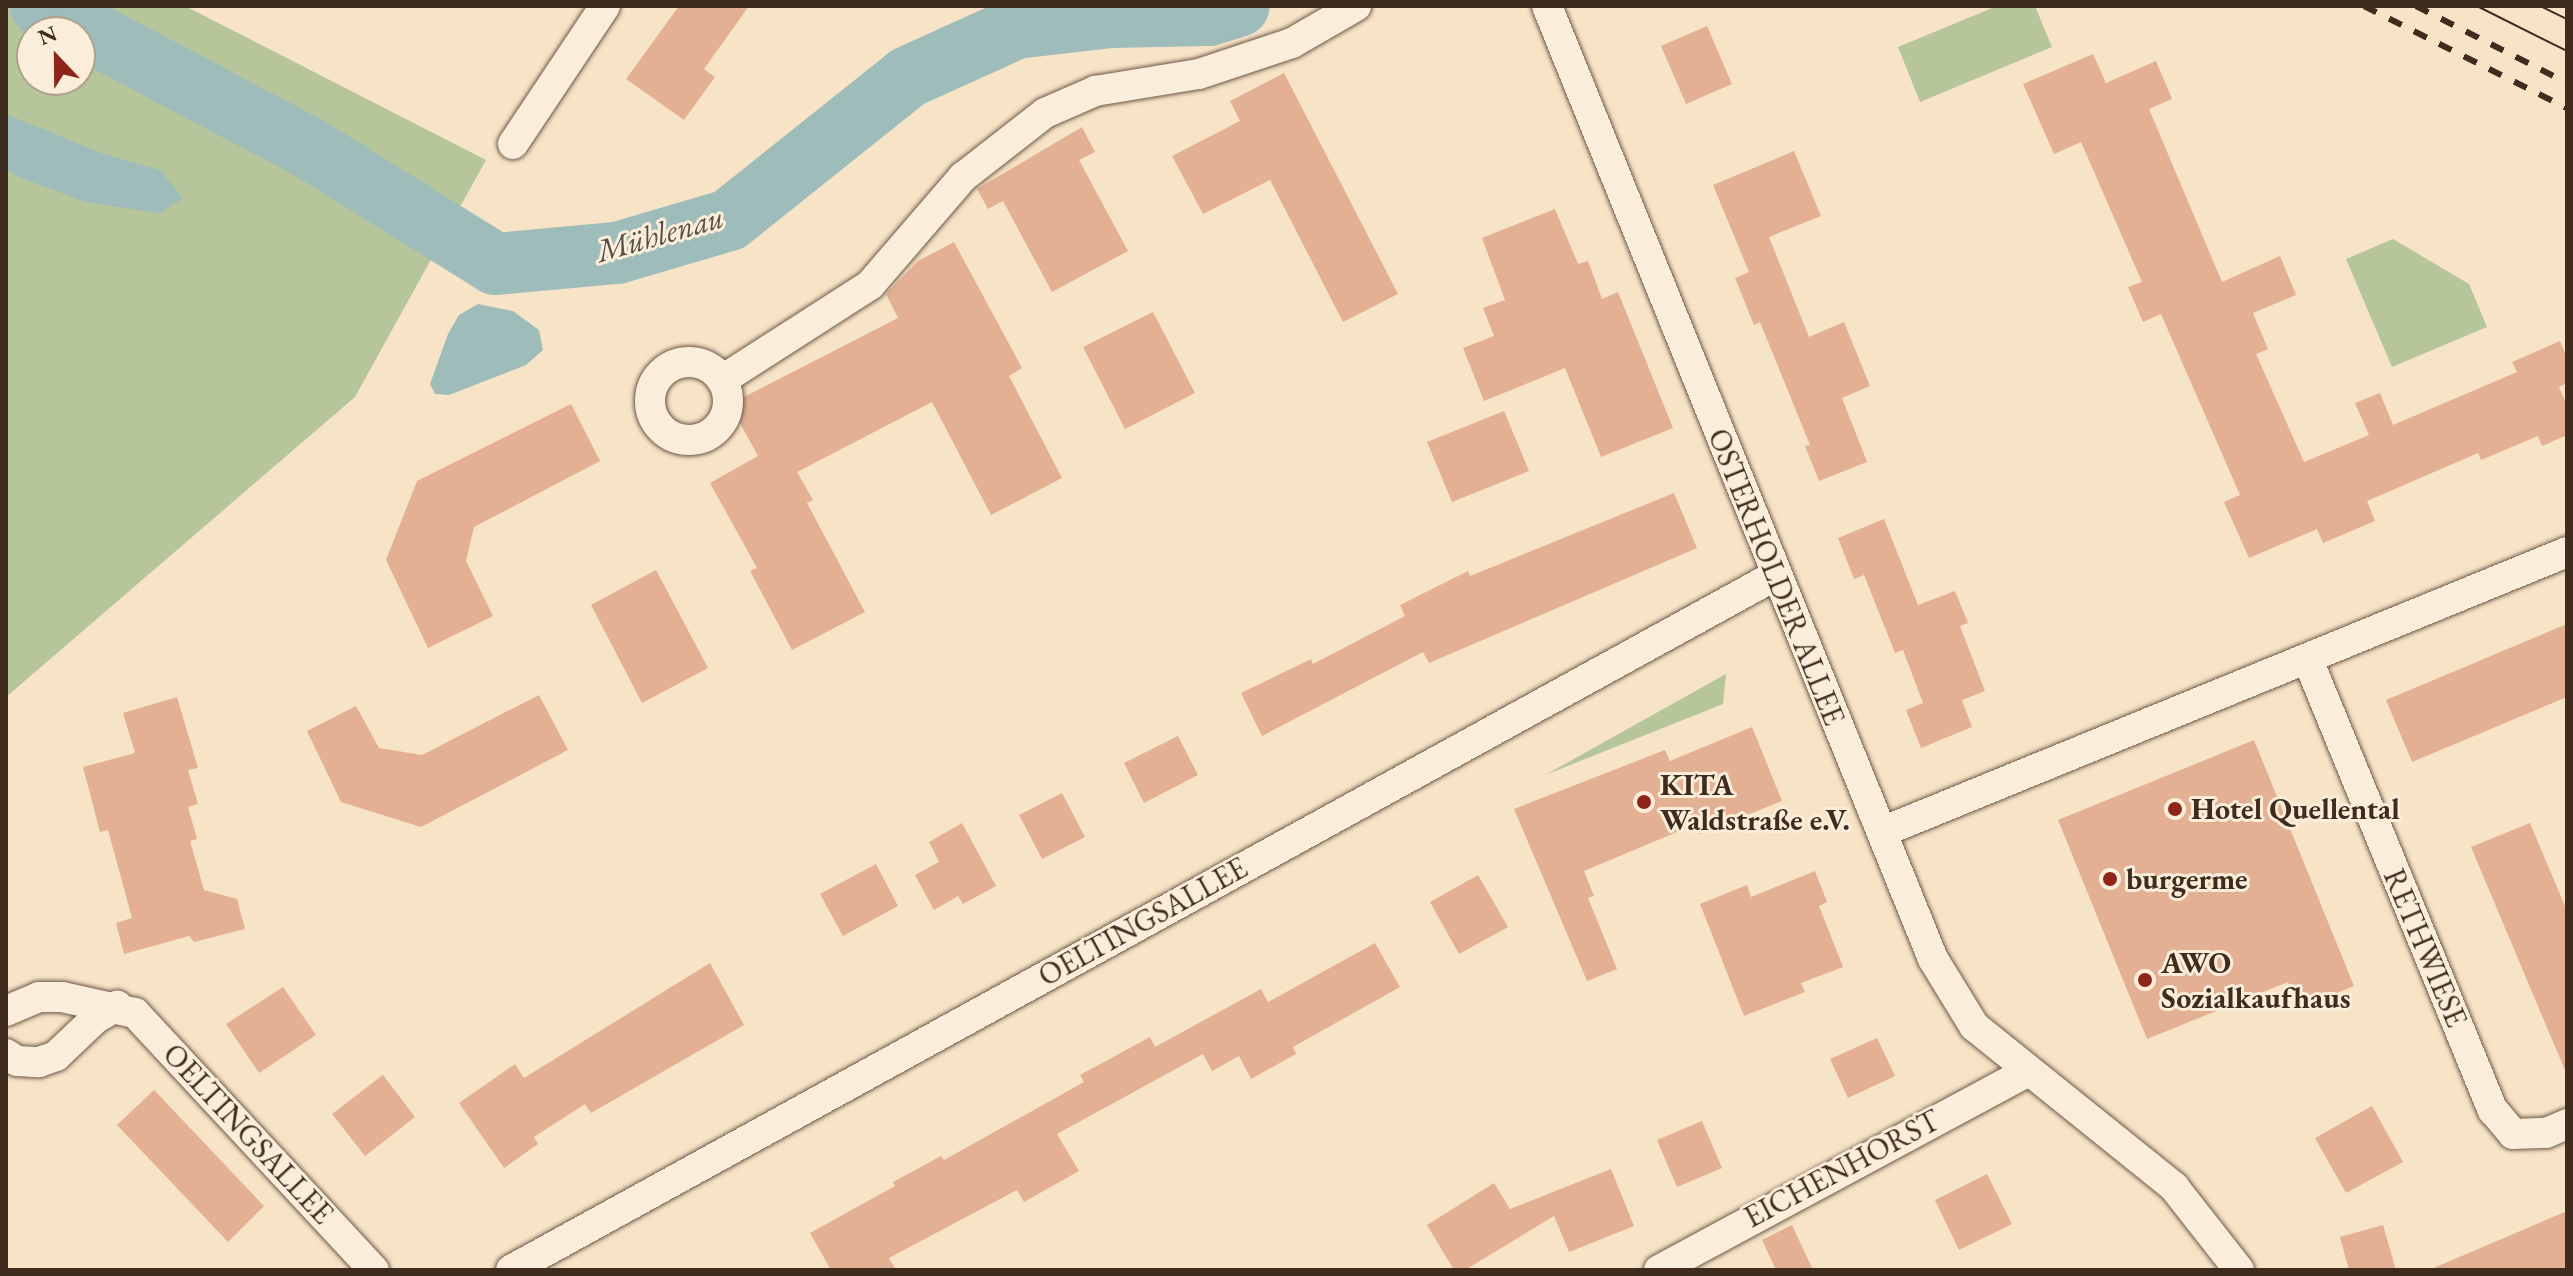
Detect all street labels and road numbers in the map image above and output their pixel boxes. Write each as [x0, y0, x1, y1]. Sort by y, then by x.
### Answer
street label: OSTERHOLDER ALLEE [1700, 424, 1852, 730]
street label: OELTINGSALLEE [1032, 850, 1254, 994]
street label: RETHWIESE [2376, 864, 2474, 1032]
street label: OELTINGSALLEE [155, 1036, 341, 1232]
street label: EICHENHORST [1738, 1102, 1946, 1236]

